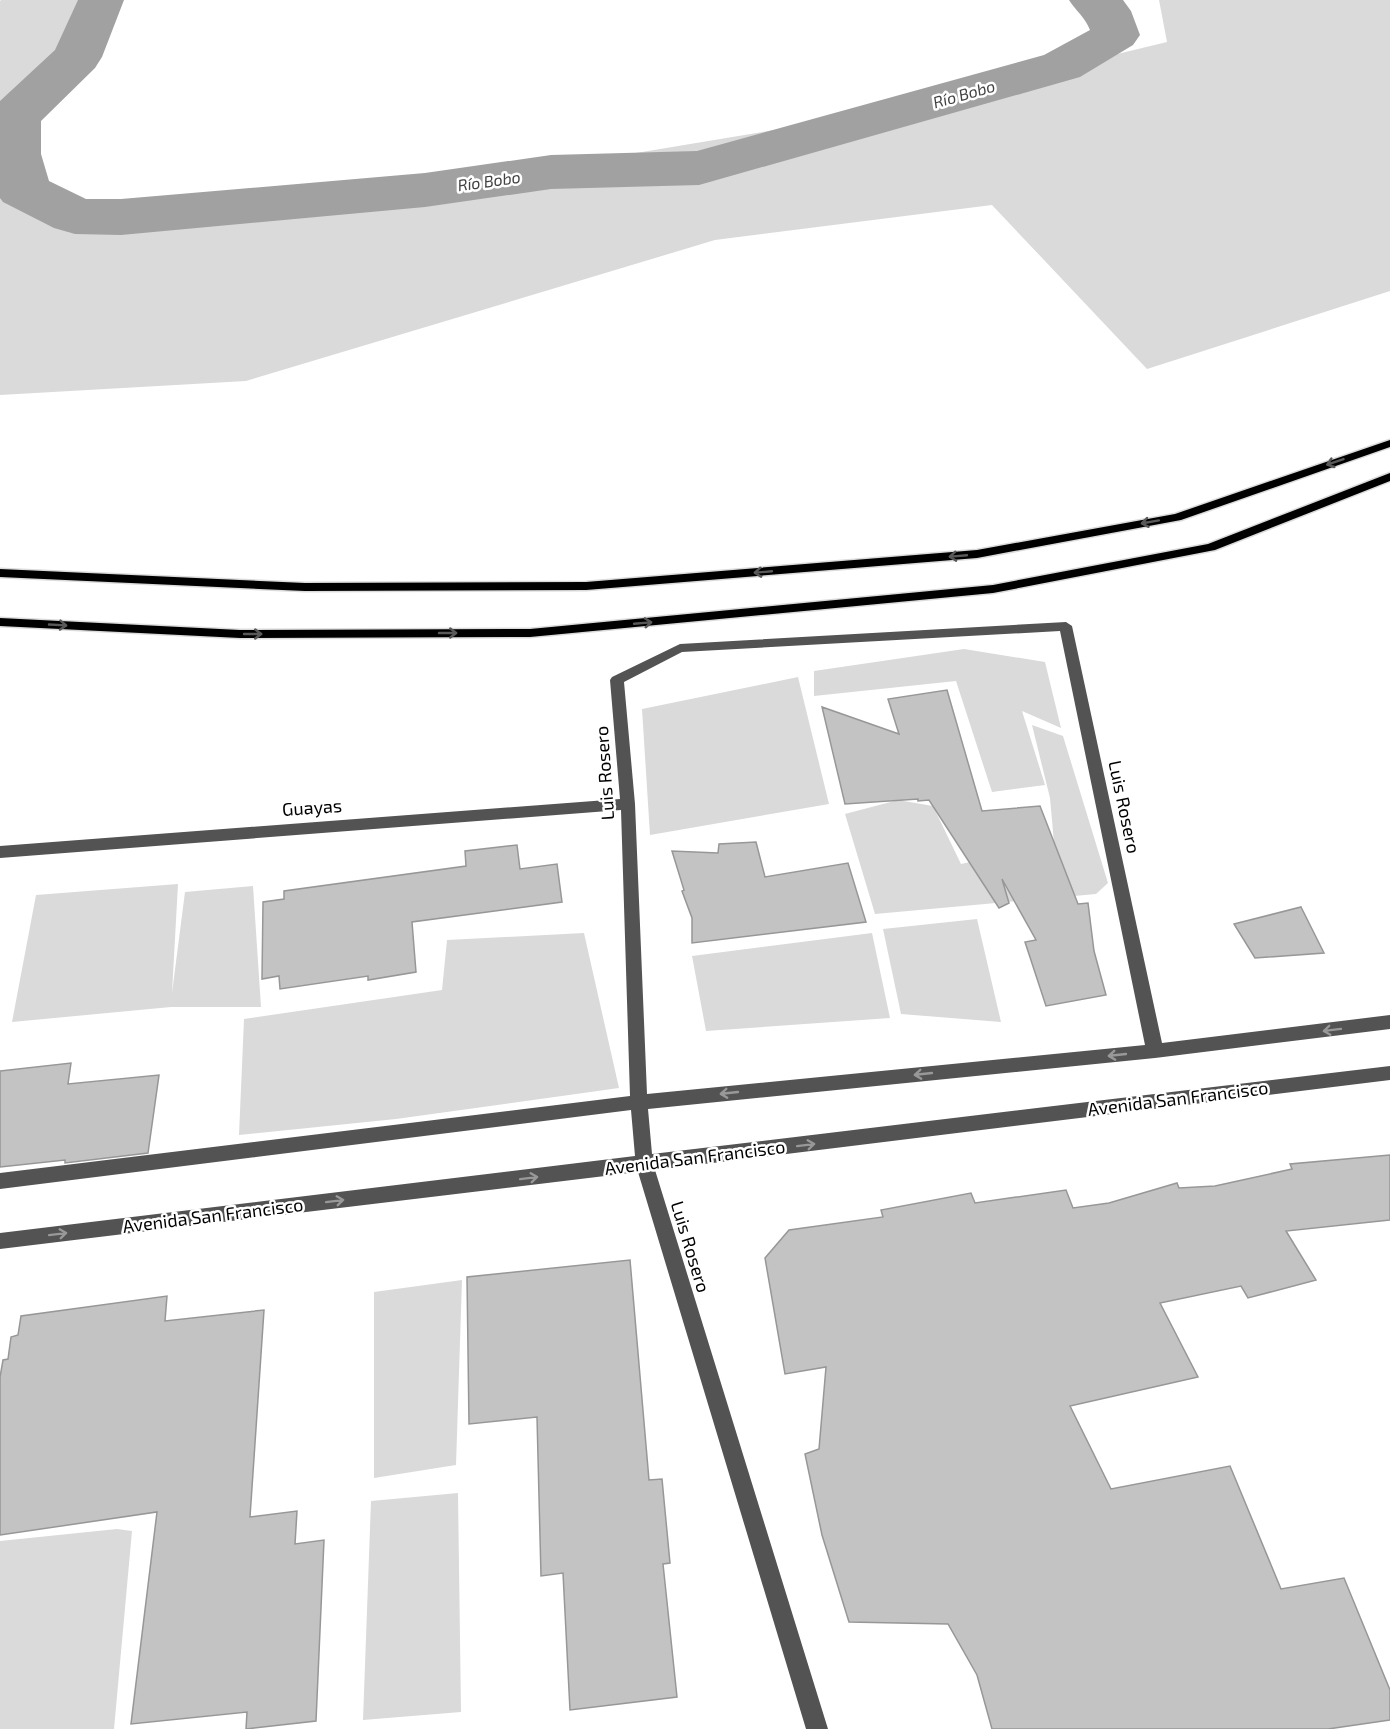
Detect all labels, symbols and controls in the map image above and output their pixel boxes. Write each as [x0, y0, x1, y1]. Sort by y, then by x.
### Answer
water label: Río Bobo [931, 76, 997, 111]
water label: Río Bobo [456, 167, 522, 194]
one-way arrow [1326, 458, 1345, 469]
one-way arrow [1140, 517, 1160, 528]
one-way arrow [948, 551, 968, 562]
one-way arrow [754, 567, 774, 578]
one-way arrow [632, 617, 652, 628]
one-way arrow [48, 619, 68, 630]
one-way arrow [438, 627, 458, 639]
one-way arrow [243, 628, 263, 640]
street label: Luis Rosero [590, 725, 618, 821]
street label: Luis Rosero [1104, 758, 1146, 855]
street label: Guayas [281, 794, 343, 820]
one-way arrow [1323, 1024, 1342, 1035]
one-way arrow [1108, 1050, 1128, 1061]
one-way arrow [914, 1069, 934, 1080]
street label: Avenida San Francisco [1086, 1076, 1269, 1120]
one-way arrow [720, 1088, 740, 1099]
street label: Avenida San Francisco [603, 1135, 786, 1179]
one-way arrow [795, 1139, 815, 1150]
one-way arrow [518, 1172, 538, 1183]
street label: Avenida San Francisco [121, 1193, 304, 1237]
one-way arrow [325, 1195, 345, 1206]
street label: Luis Rosero [667, 1198, 715, 1295]
one-way arrow [48, 1228, 68, 1239]

